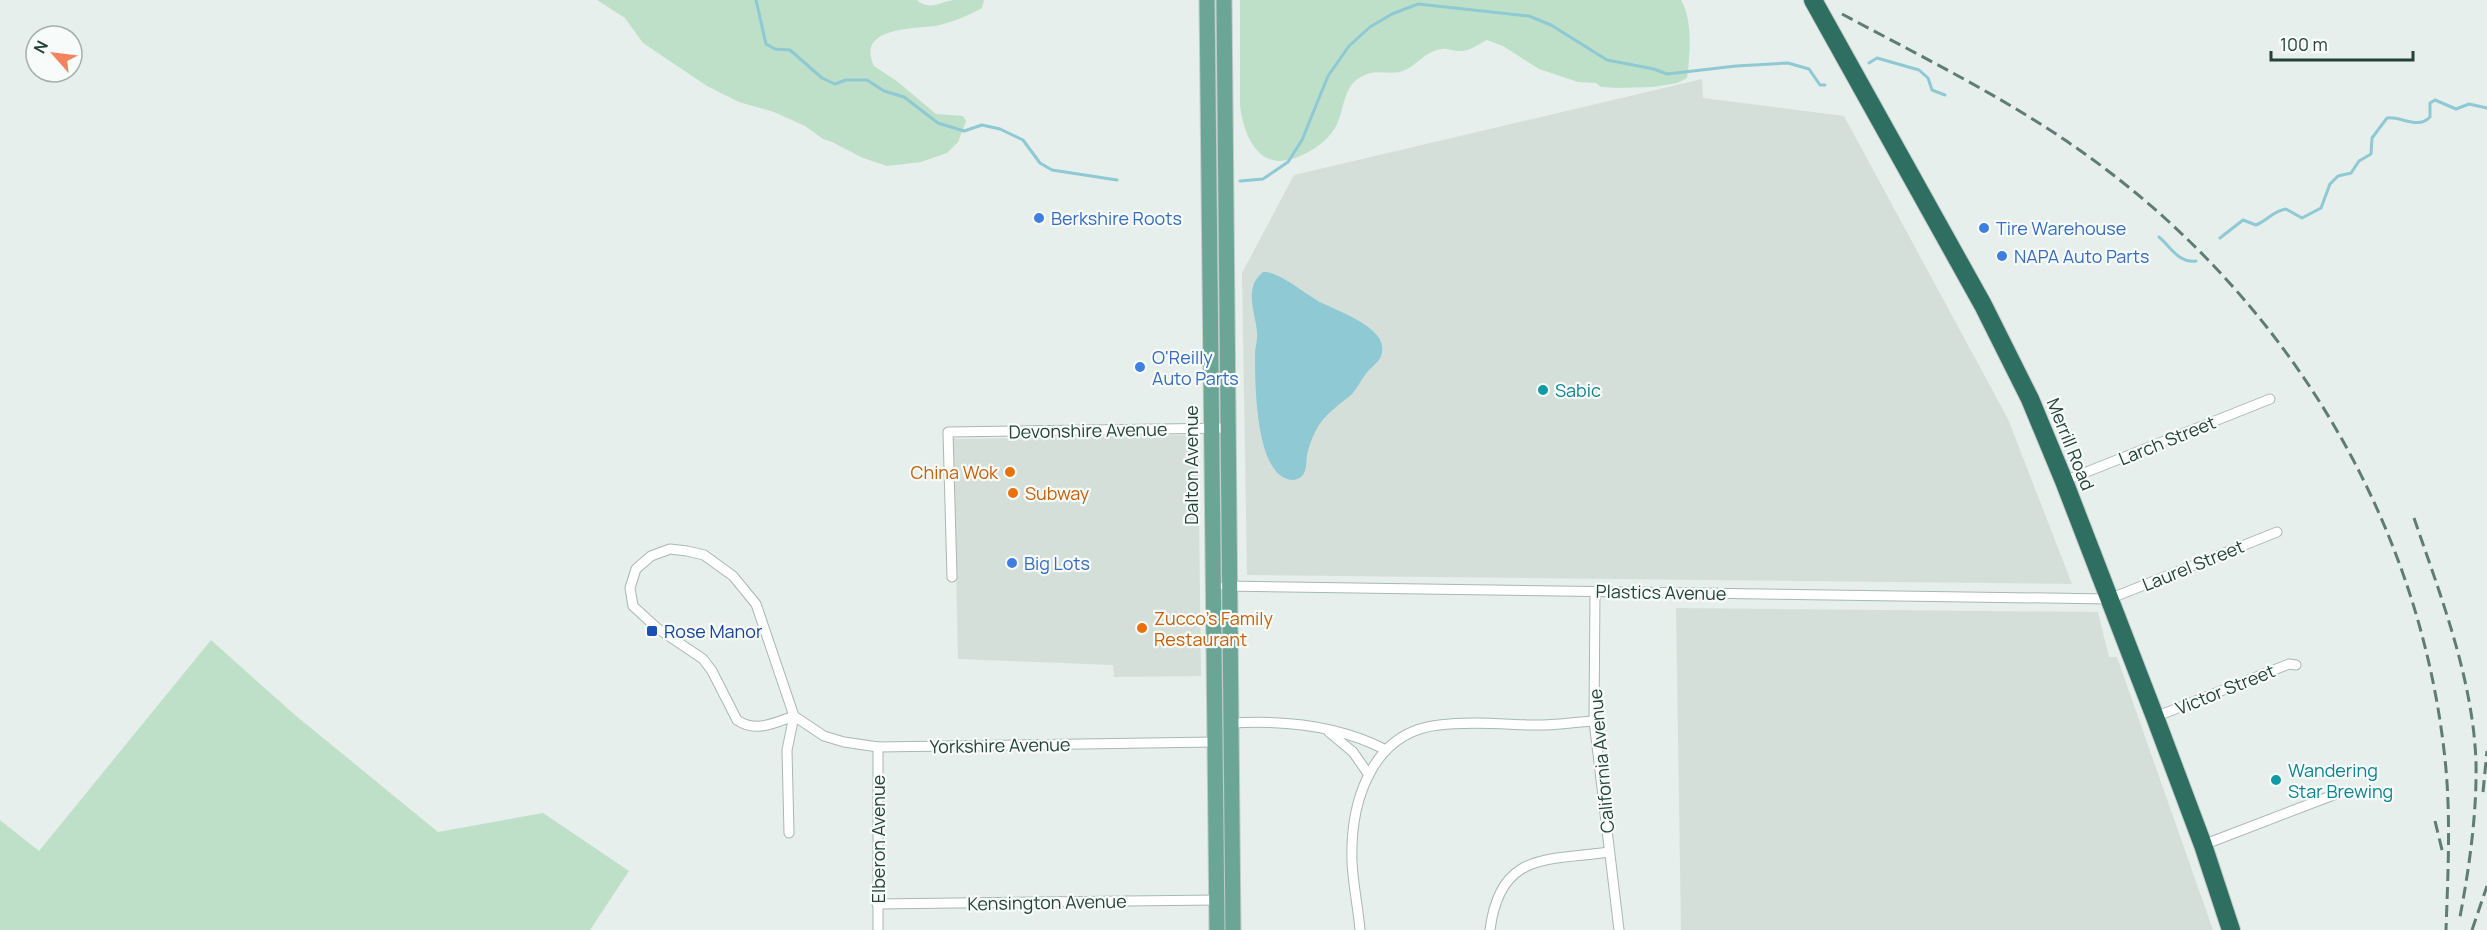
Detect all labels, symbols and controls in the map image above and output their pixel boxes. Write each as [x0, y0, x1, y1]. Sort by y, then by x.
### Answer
north arrow [24, 24, 84, 84]
scale bar [2271, 24, 2414, 62]
text: 100 m [2280, 32, 2328, 56]
text: N [28, 37, 53, 57]
place label: Berkshire Roots [1051, 206, 1182, 230]
marker: Berkshire Roots [1032, 211, 1046, 225]
place label: Tire Warehouse [1996, 216, 2126, 240]
marker: Tire Warehouse [1977, 221, 1991, 235]
place label: NAPA Auto Parts [2014, 244, 2150, 268]
marker: NAPA Auto Parts [1995, 249, 2009, 263]
place label: O'Reilly Auto Parts [1152, 345, 1239, 390]
marker: O'Reilly Auto Parts [1133, 360, 1147, 374]
place label: Sabic [1555, 378, 1601, 402]
marker: Sabic [1536, 383, 1550, 397]
street label: Merrill Road [2042, 394, 2100, 494]
street label: Dalton Avenue [1179, 405, 1203, 525]
street label: Larch Street [2115, 410, 2219, 470]
street label: Devonshire Avenue [1008, 417, 1168, 443]
place label: China Wok [911, 460, 999, 484]
marker: China Wok [1003, 465, 1017, 479]
place label: Subway [1025, 481, 1090, 505]
marker: Subway [1006, 486, 1020, 500]
street label: Laurel Street [2139, 534, 2247, 596]
place label: Big Lots [1024, 551, 1090, 575]
marker: Big Lots [1005, 556, 1019, 570]
street label: Plastics Avenue [1596, 579, 1726, 605]
place label: Zucco's Family Restaurant [1154, 606, 1273, 651]
place label: Rose Manor [664, 619, 763, 643]
marker: Zucco's Family Restaurant [1135, 621, 1149, 635]
marker: Rose Manor [645, 624, 659, 638]
street label: Victor Street [2172, 658, 2278, 720]
street label: California Avenue [1583, 688, 1619, 834]
street label: Yorkshire Avenue [929, 732, 1071, 758]
place label: Wandering Star Brewing [2288, 758, 2393, 803]
marker: Wandering Star Brewing [2269, 773, 2283, 787]
street label: Elberon Avenue [866, 775, 890, 903]
street label: Kensington Avenue [967, 889, 1127, 915]

